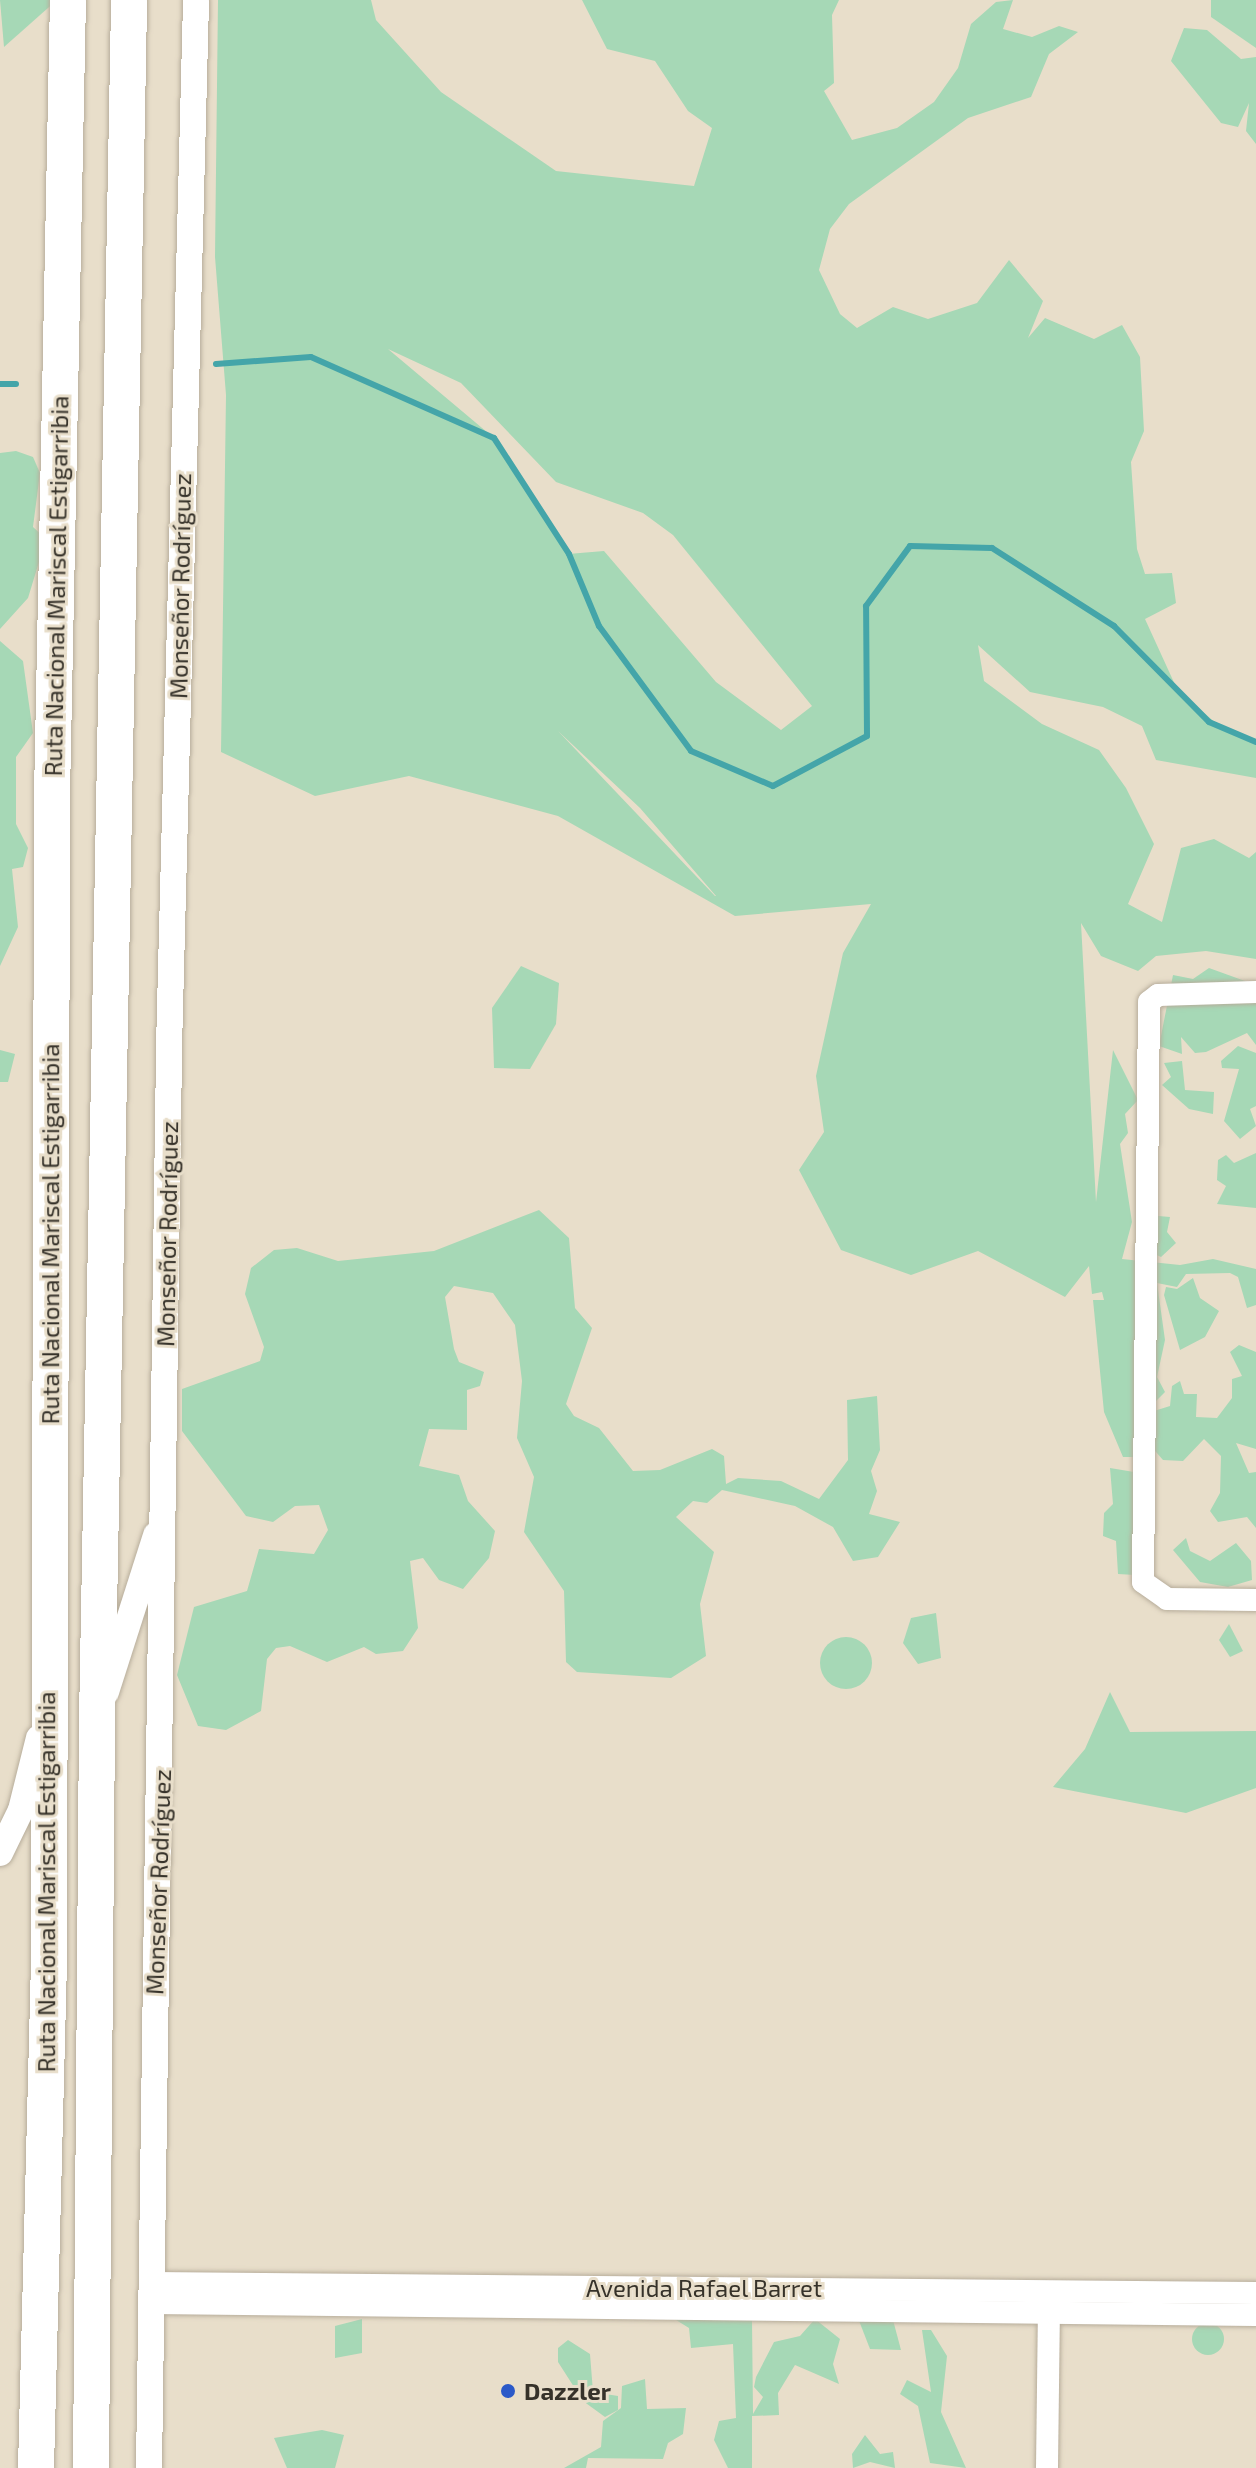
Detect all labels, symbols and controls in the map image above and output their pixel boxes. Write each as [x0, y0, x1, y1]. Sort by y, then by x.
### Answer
street label: Ruta Nacional Mariscal Estigarribia [38, 395, 74, 777]
street label: Monseñor Rodríguez [164, 473, 196, 699]
street label: Ruta Nacional Mariscal Estigarribia [36, 1043, 64, 1425]
street label: Monseñor Rodríguez [151, 1121, 183, 1347]
street label: Ruta Nacional Mariscal Estigarribia [32, 1691, 60, 2073]
street label: Monseñor Rodríguez [140, 1768, 176, 1996]
street label: Avenida Rafael Barret [586, 2274, 822, 2302]
place label: Dazzler [524, 2377, 611, 2405]
marker: Dazzler [499, 2382, 517, 2400]

